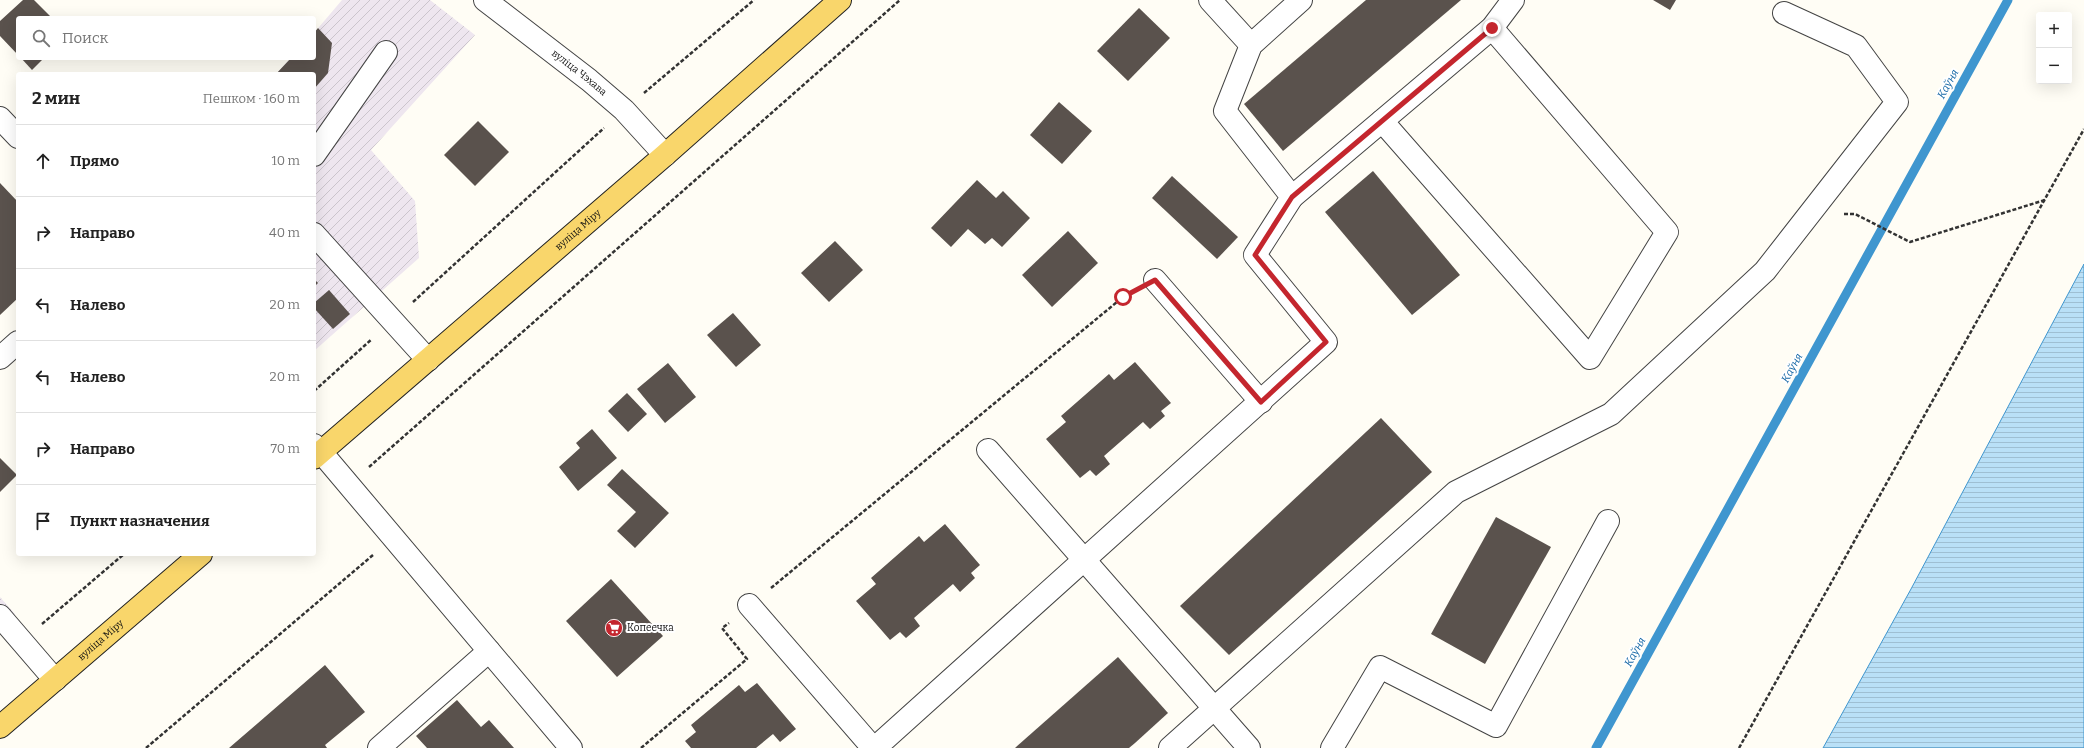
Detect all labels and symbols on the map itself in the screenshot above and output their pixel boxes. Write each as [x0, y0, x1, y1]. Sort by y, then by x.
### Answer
route end [1483, 19, 1501, 37]
street label: вуліца Чэхава [549, 47, 609, 99]
water label: Каўня [1935, 67, 1961, 101]
street label: вуліца Міру [553, 207, 604, 253]
route start [1114, 288, 1132, 306]
water label: Каўня [1779, 351, 1805, 385]
street label: вуліца Міру [76, 617, 127, 663]
supermarket icon: Копеечка [604, 618, 624, 638]
place label: Копеечка [627, 622, 674, 634]
water label: Каўня [1622, 635, 1648, 669]

